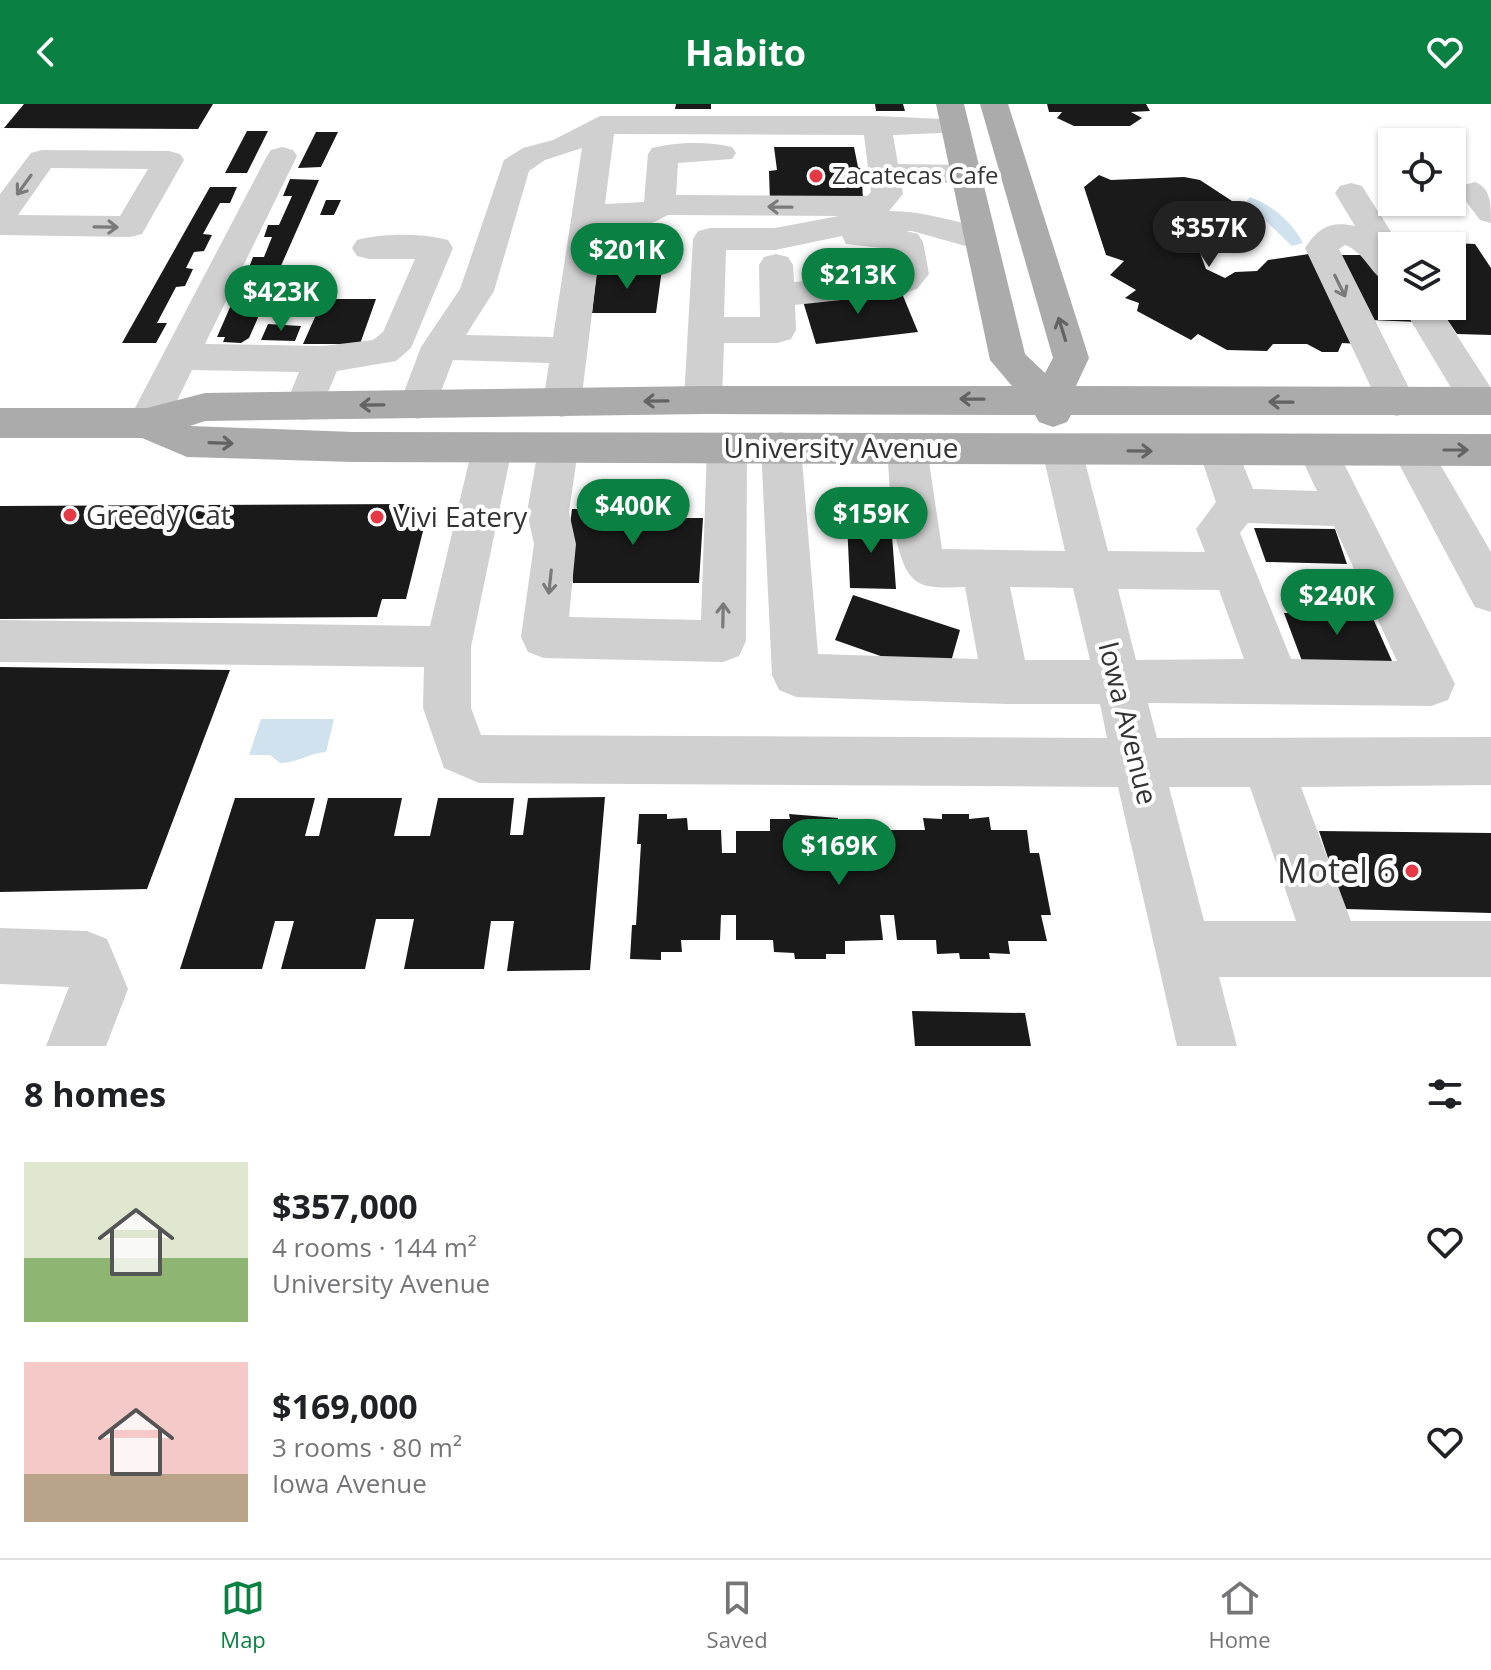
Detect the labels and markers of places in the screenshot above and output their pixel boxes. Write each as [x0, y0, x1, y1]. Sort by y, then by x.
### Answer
place label: Zacatecas Cafe [832, 158, 998, 191]
marker: Zacatecas Cafe [807, 167, 825, 185]
pin: $357K [1153, 201, 1265, 269]
pin: $201K [571, 223, 683, 291]
pin: $213K [802, 248, 914, 316]
pin: $423K [225, 265, 337, 333]
pin: $400K [577, 479, 689, 547]
pin: $159K [815, 487, 927, 555]
place label: Greedy Cat [86, 495, 231, 533]
place label: Vivi Eatery [393, 497, 528, 535]
marker: Greedy Cat [61, 506, 79, 524]
marker: Vivi Eatery [368, 508, 386, 526]
pin: $240K [1281, 569, 1393, 637]
pin: $169K [783, 819, 895, 887]
place label: Motel 6 [1277, 847, 1396, 893]
marker: Motel 6 [1403, 862, 1421, 880]

